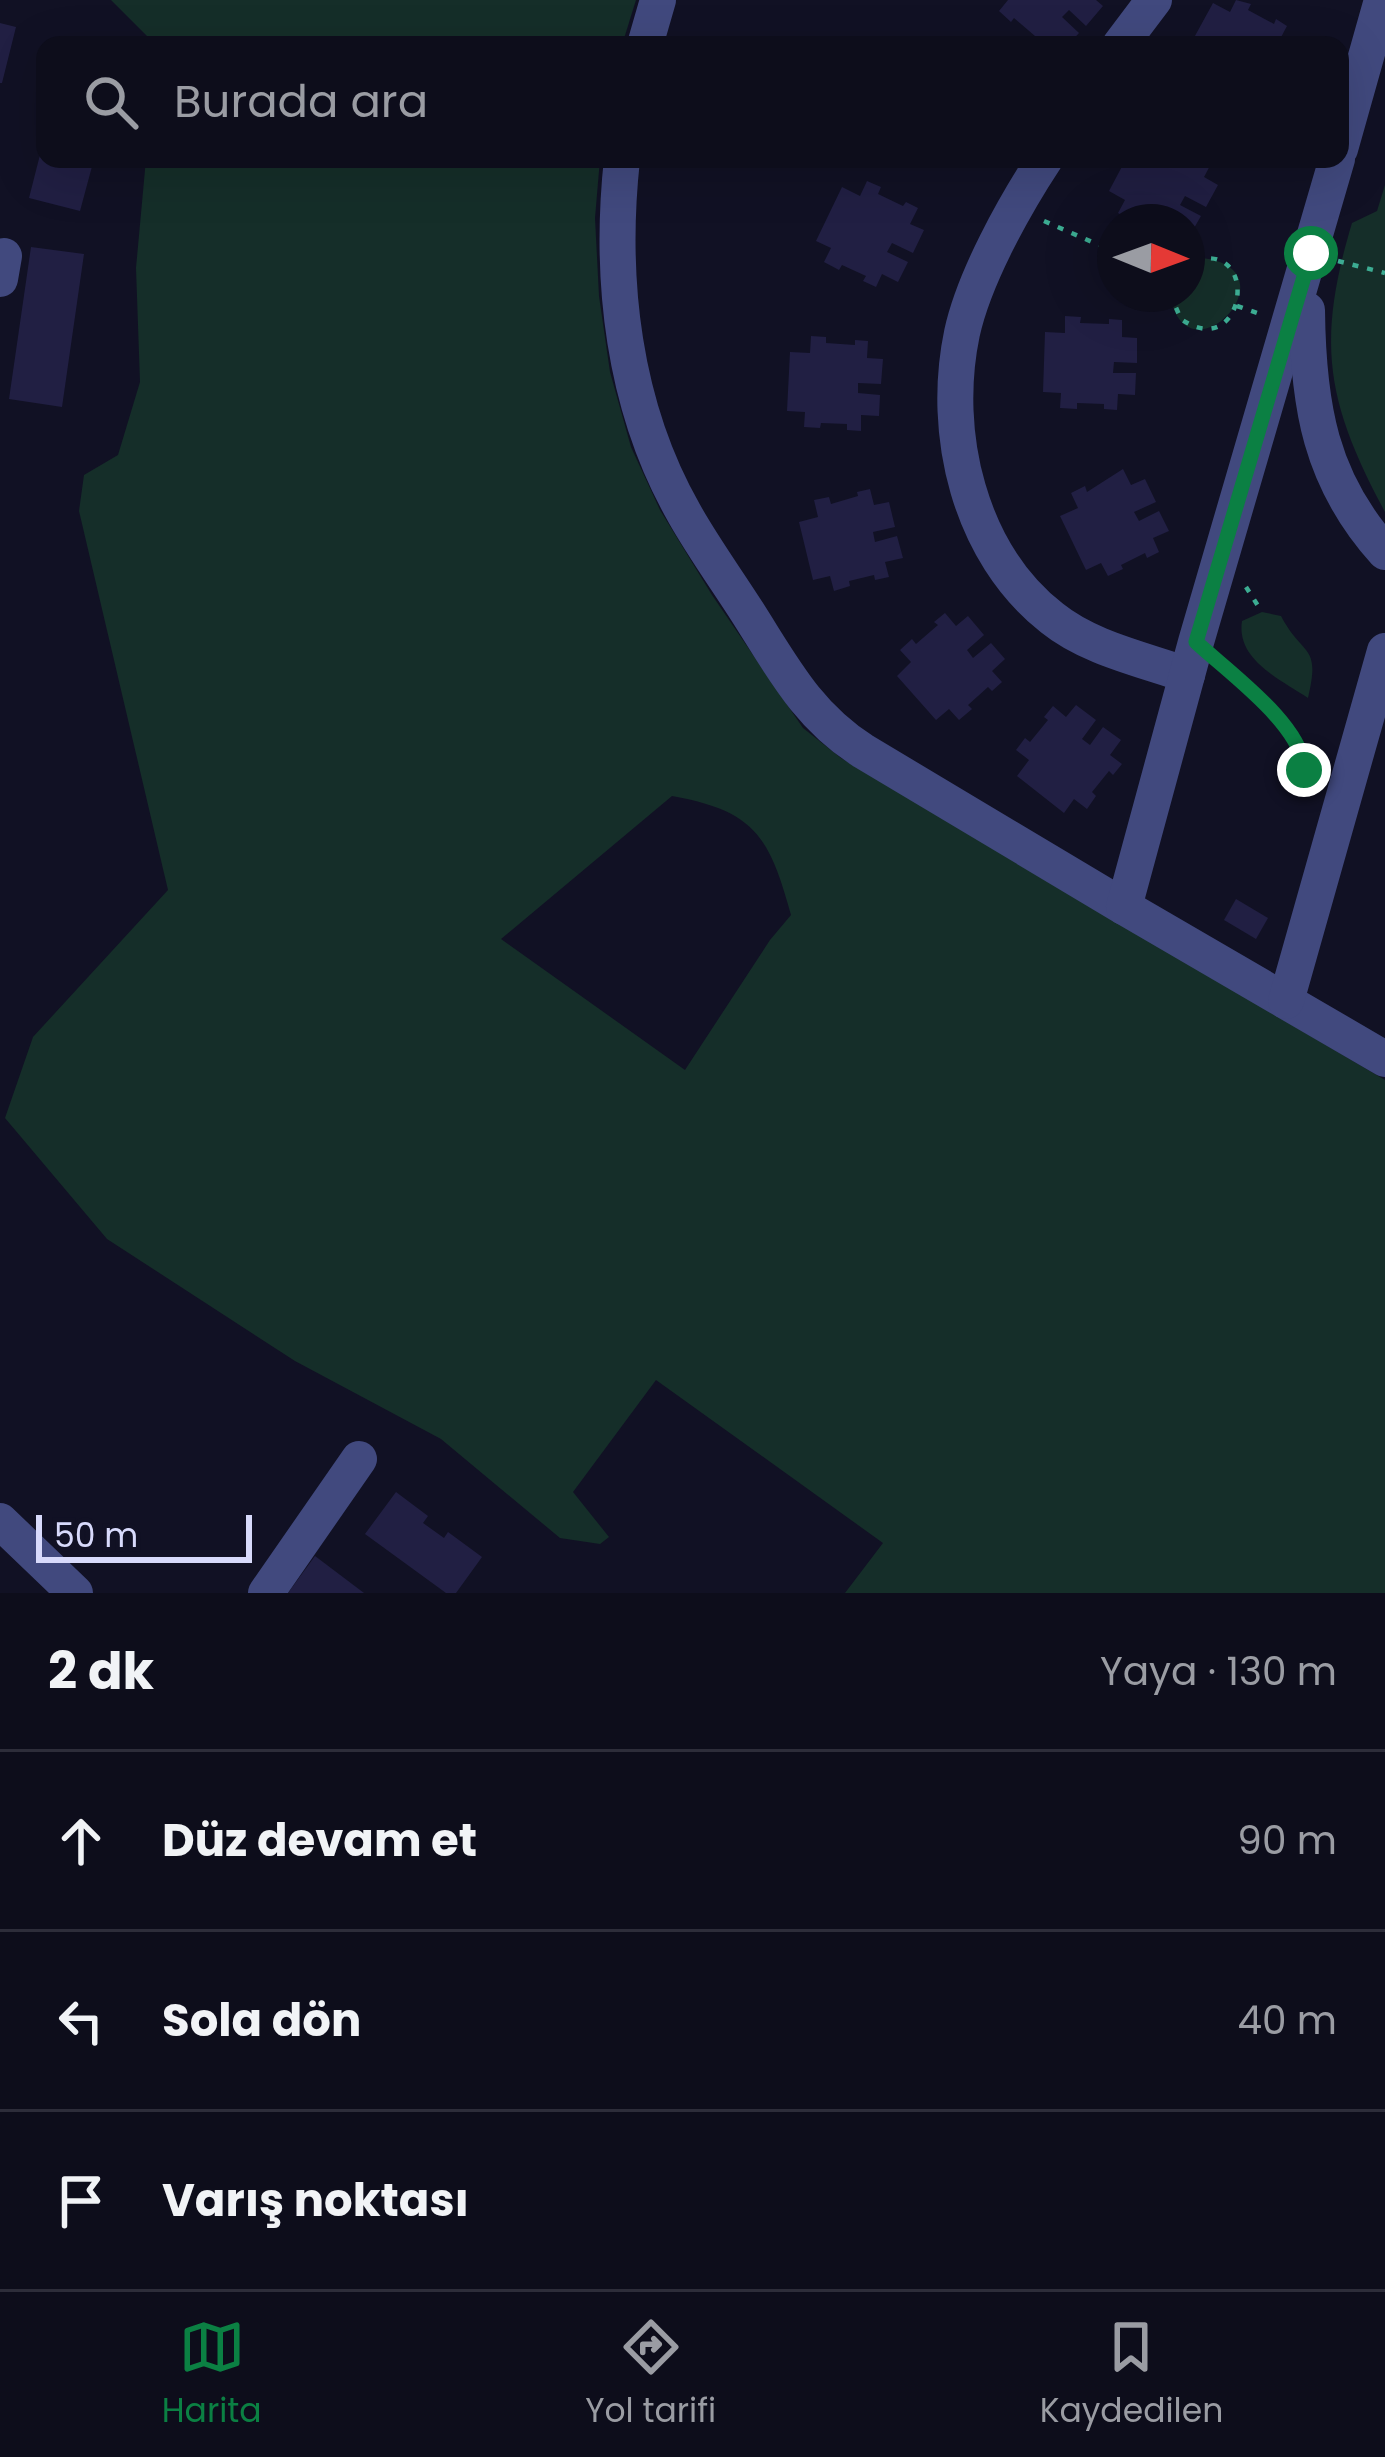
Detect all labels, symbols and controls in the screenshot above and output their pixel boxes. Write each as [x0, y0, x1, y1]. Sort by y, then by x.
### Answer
search box [36, 36, 1349, 168]
icon: search [78, 69, 144, 135]
text: Burada ara [174, 70, 428, 133]
north arrow [1097, 204, 1205, 312]
route start [1284, 226, 1338, 280]
route end [1277, 743, 1331, 797]
scale bar [36, 1509, 252, 1562]
text: 50 m [54, 1512, 138, 1559]
text: 2 dk [48, 1635, 154, 1707]
text: Yaya · 130 m [1100, 1644, 1337, 1699]
icon: ahead [48, 1808, 114, 1874]
text: Düz devam et [162, 1809, 477, 1872]
text: 90 m [1237, 1813, 1337, 1868]
icon: left [48, 1988, 114, 2054]
text: Sola dön [162, 1989, 361, 2052]
text: 40 m [1237, 1993, 1337, 2048]
icon: arrive [48, 2168, 114, 2234]
text: Varış noktası [162, 2169, 469, 2232]
tab: Harita [162, 2314, 262, 2436]
tab: Yol tarifi [585, 2314, 716, 2436]
tab: Kaydedilen [1040, 2314, 1223, 2436]

